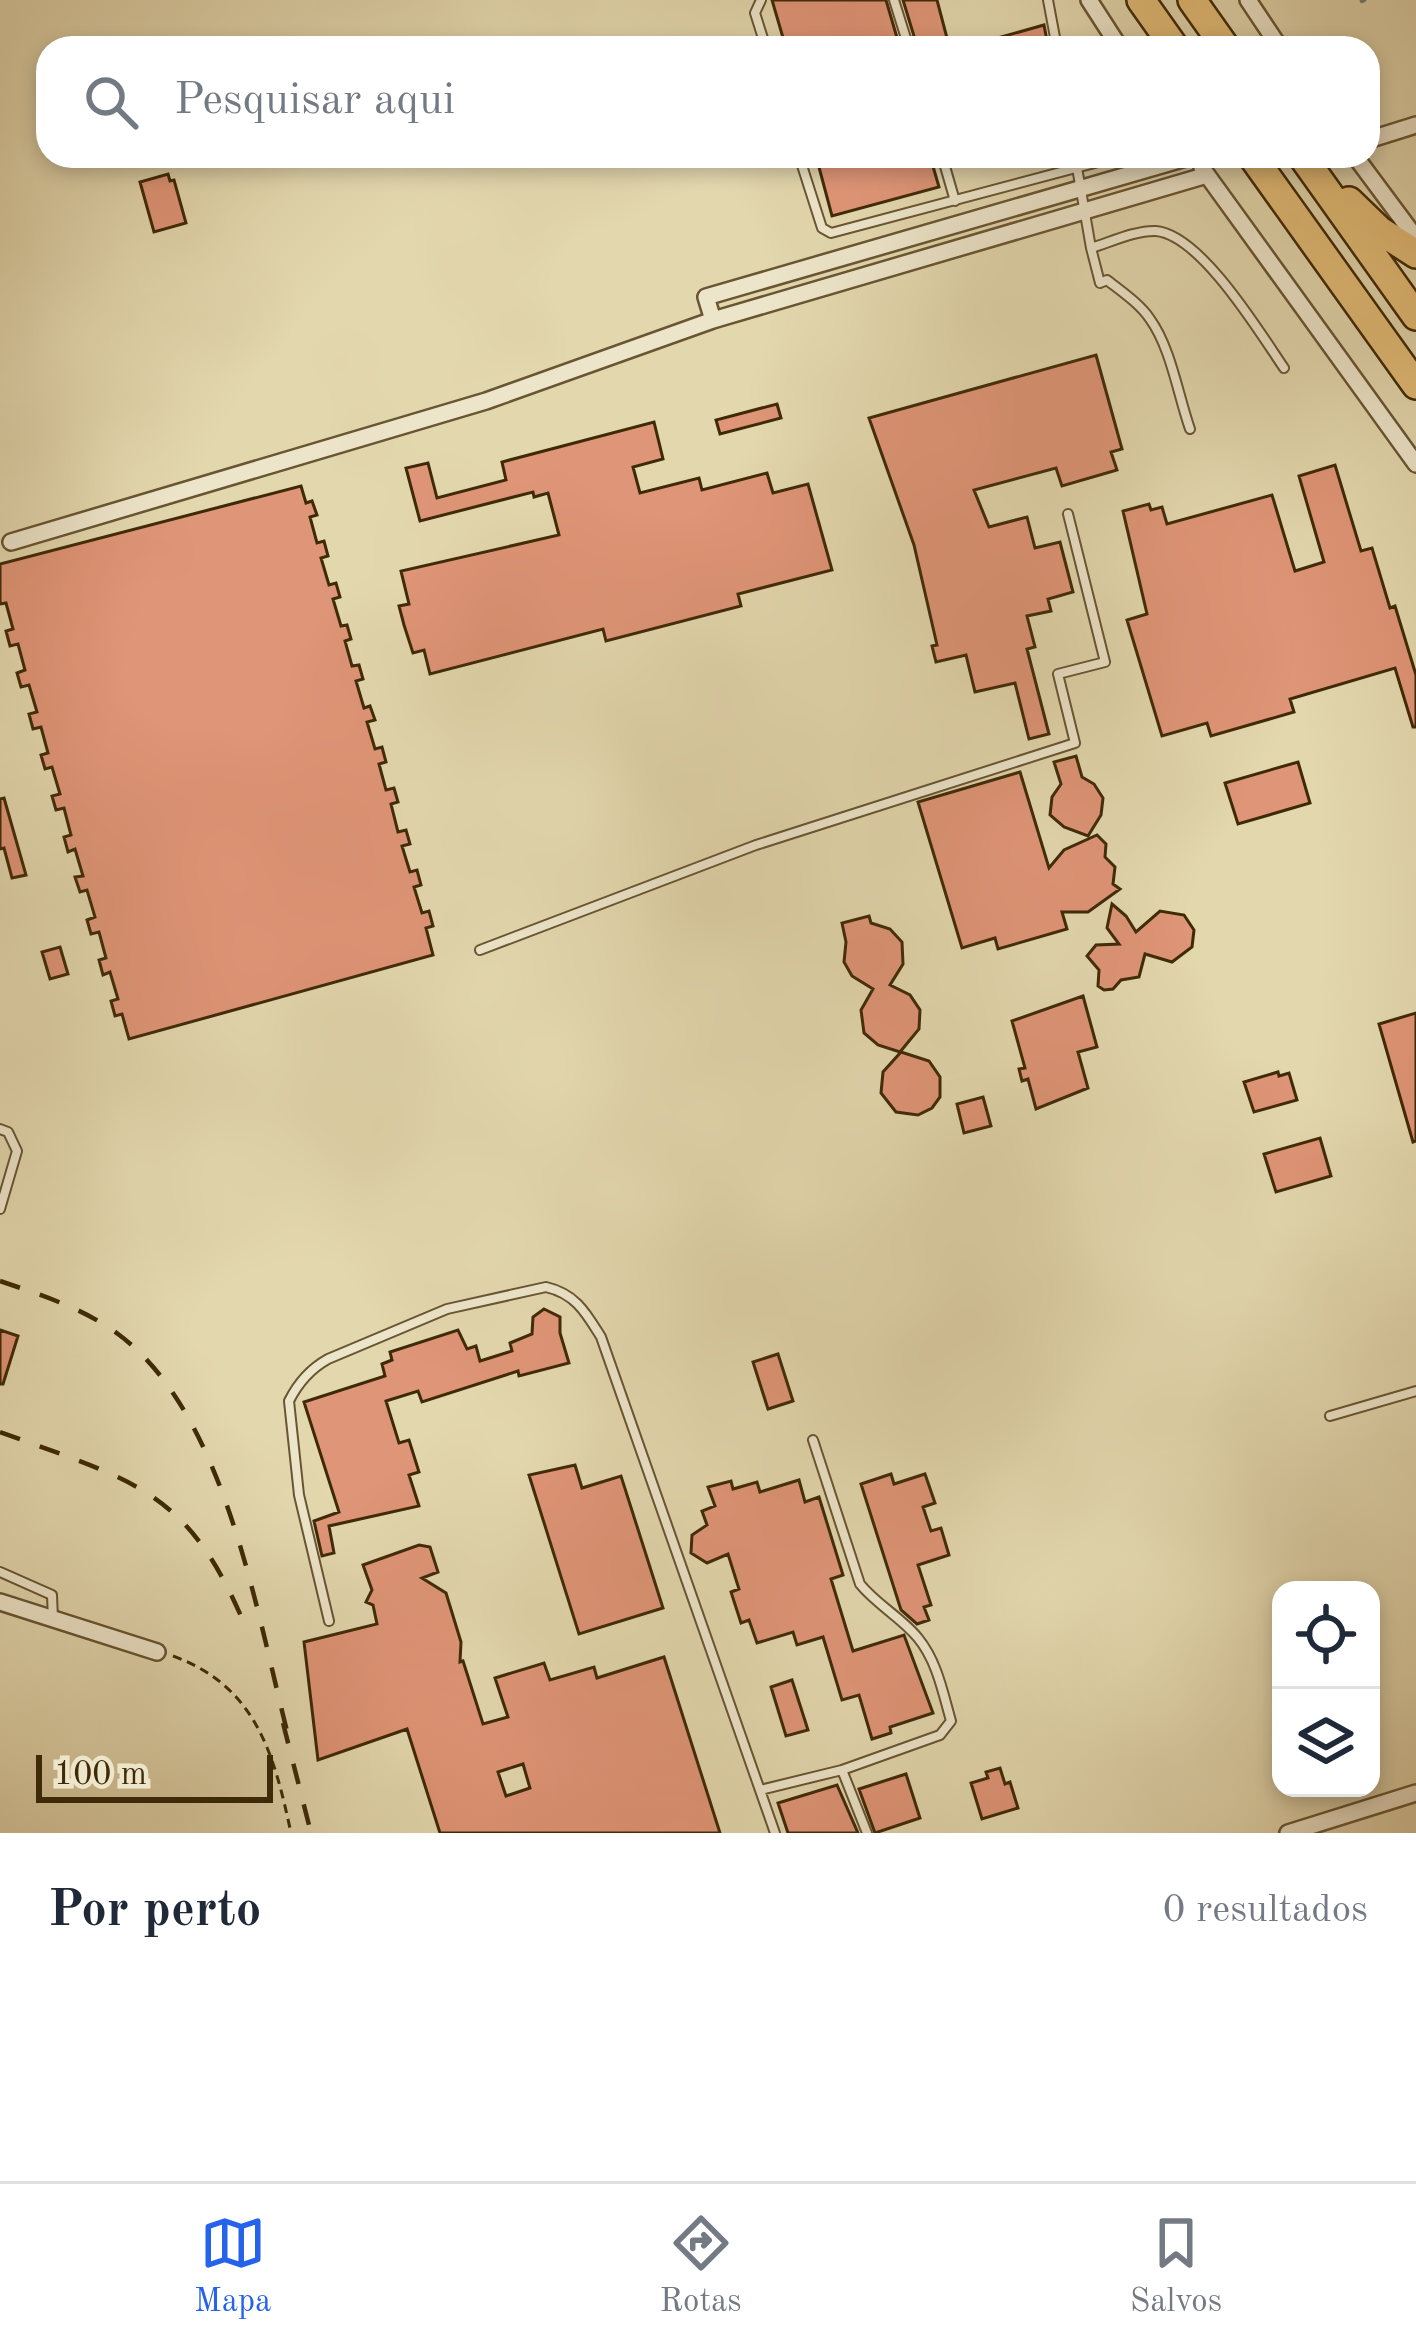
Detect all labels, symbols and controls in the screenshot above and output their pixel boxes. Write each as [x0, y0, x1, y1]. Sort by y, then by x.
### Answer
search box [36, 36, 1380, 168]
icon: search [78, 69, 144, 135]
text: Pesquisar aqui [174, 79, 455, 124]
map controls [1272, 1581, 1380, 1797]
button: locate [1272, 1581, 1380, 1689]
button: layers [1272, 1689, 1380, 1797]
scale bar [36, 1749, 273, 1802]
text: 100 m [54, 1759, 147, 1792]
text: Por perto [48, 1886, 262, 1937]
text: 0 resultados [1163, 1891, 1368, 1930]
tab: Mapa [194, 2210, 271, 2323]
tab: Rotas [659, 2210, 742, 2323]
tab: Salvos [1130, 2210, 1222, 2323]

